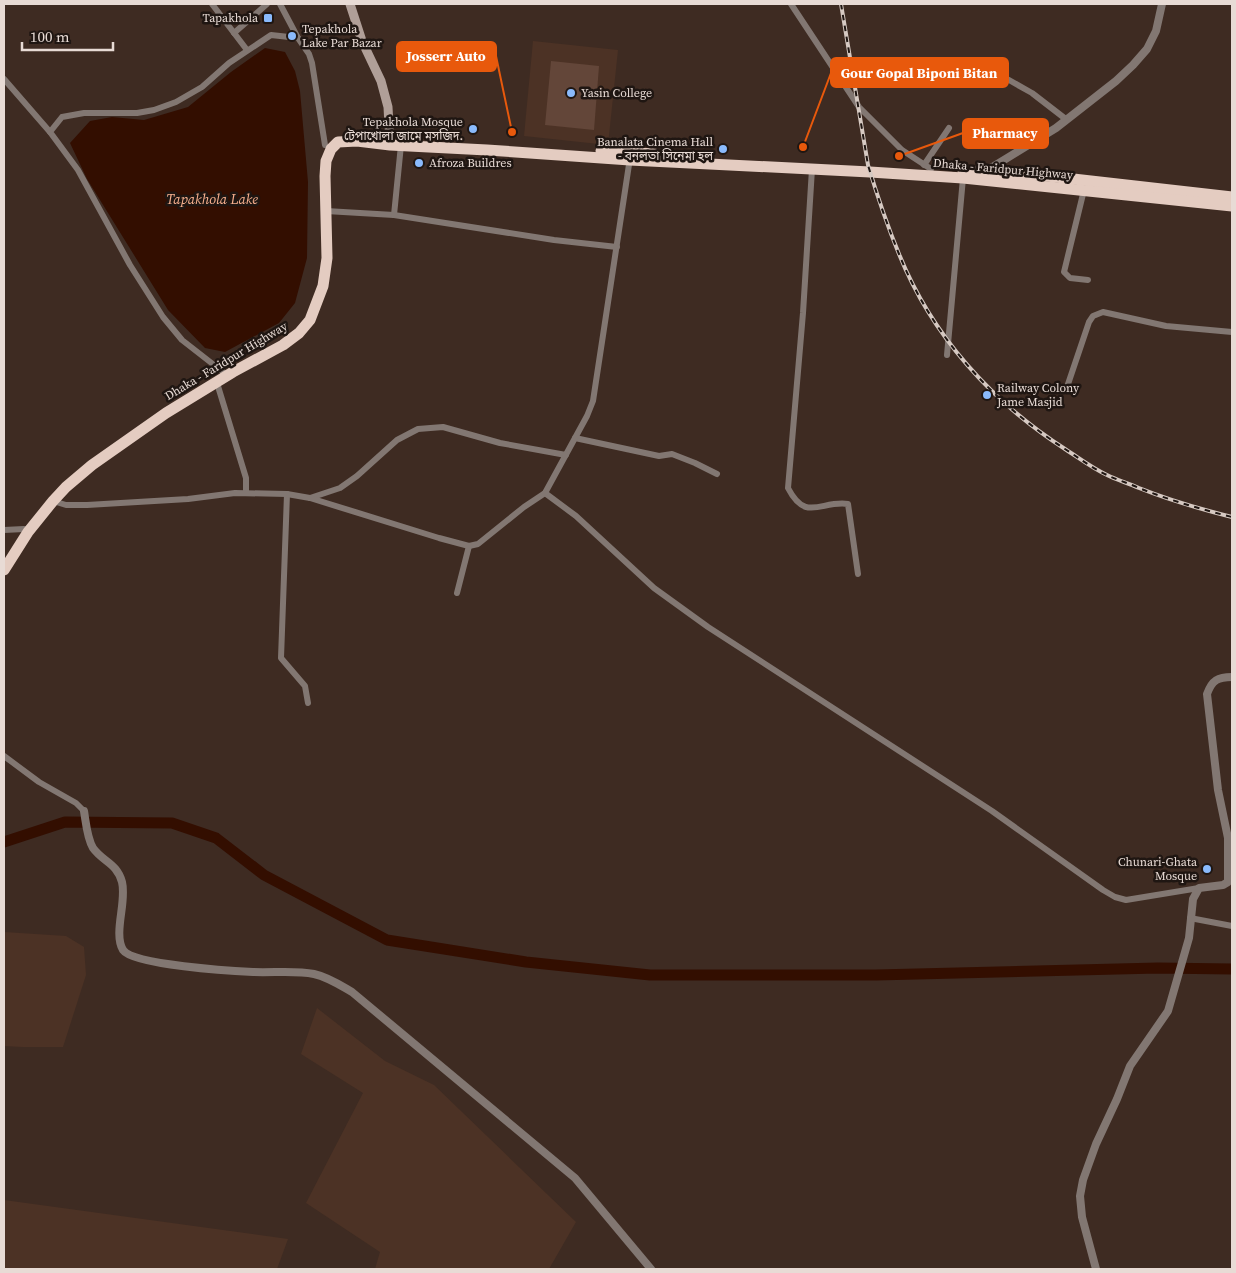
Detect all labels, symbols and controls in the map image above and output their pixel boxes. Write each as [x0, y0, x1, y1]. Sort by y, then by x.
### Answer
place label: Tapakhola [202, 10, 259, 26]
marker: Tapakhola [262, 12, 274, 24]
scale bar [22, 20, 114, 52]
place label: Tepakhola Lake Par Bazar [302, 21, 382, 51]
text: 100 m [30, 26, 70, 47]
marker: Tepakhola Lake Par Bazar [286, 30, 298, 42]
callout: Josserr Auto [397, 42, 496, 71]
text: Josserr Auto [405, 46, 486, 66]
callout: Gour Gopal Biponi Bitan [831, 58, 1008, 87]
text: Gour Gopal Biponi Bitan [841, 63, 998, 83]
place label: Yasin College [581, 85, 652, 101]
marker: Yasin College [565, 87, 577, 99]
place label: Tepakhola Mosque টেপাখোলা জামে মসজিদ. [344, 114, 463, 144]
callout: Pharmacy [963, 119, 1048, 148]
marker: Tepakhola Mosque টেপাখোলা জামে মসজিদ. [467, 123, 479, 135]
text: Pharmacy [972, 123, 1038, 143]
place label: Banalata Cinema Hall - বনলতা সিনেমা হল [597, 134, 713, 164]
marker: Banalata Cinema Hall - বনলতা সিনেমা হল [717, 143, 729, 155]
place label: Afroza Buildres [429, 155, 512, 171]
street label: Dhaka - Faridpur Highway [932, 155, 1074, 183]
marker: Afroza Buildres [413, 157, 425, 169]
water label: Tapakhola Lake [166, 189, 258, 209]
street label: Dhaka - Faridpur Highway [162, 318, 291, 404]
place label: Railway Colony Jame Masjid [996, 380, 1080, 410]
marker: Railway Colony Jame Masjid [981, 389, 993, 401]
place label: Chunari-Ghata Mosque [1118, 854, 1198, 884]
marker: Chunari-Ghata Mosque [1201, 863, 1213, 875]

